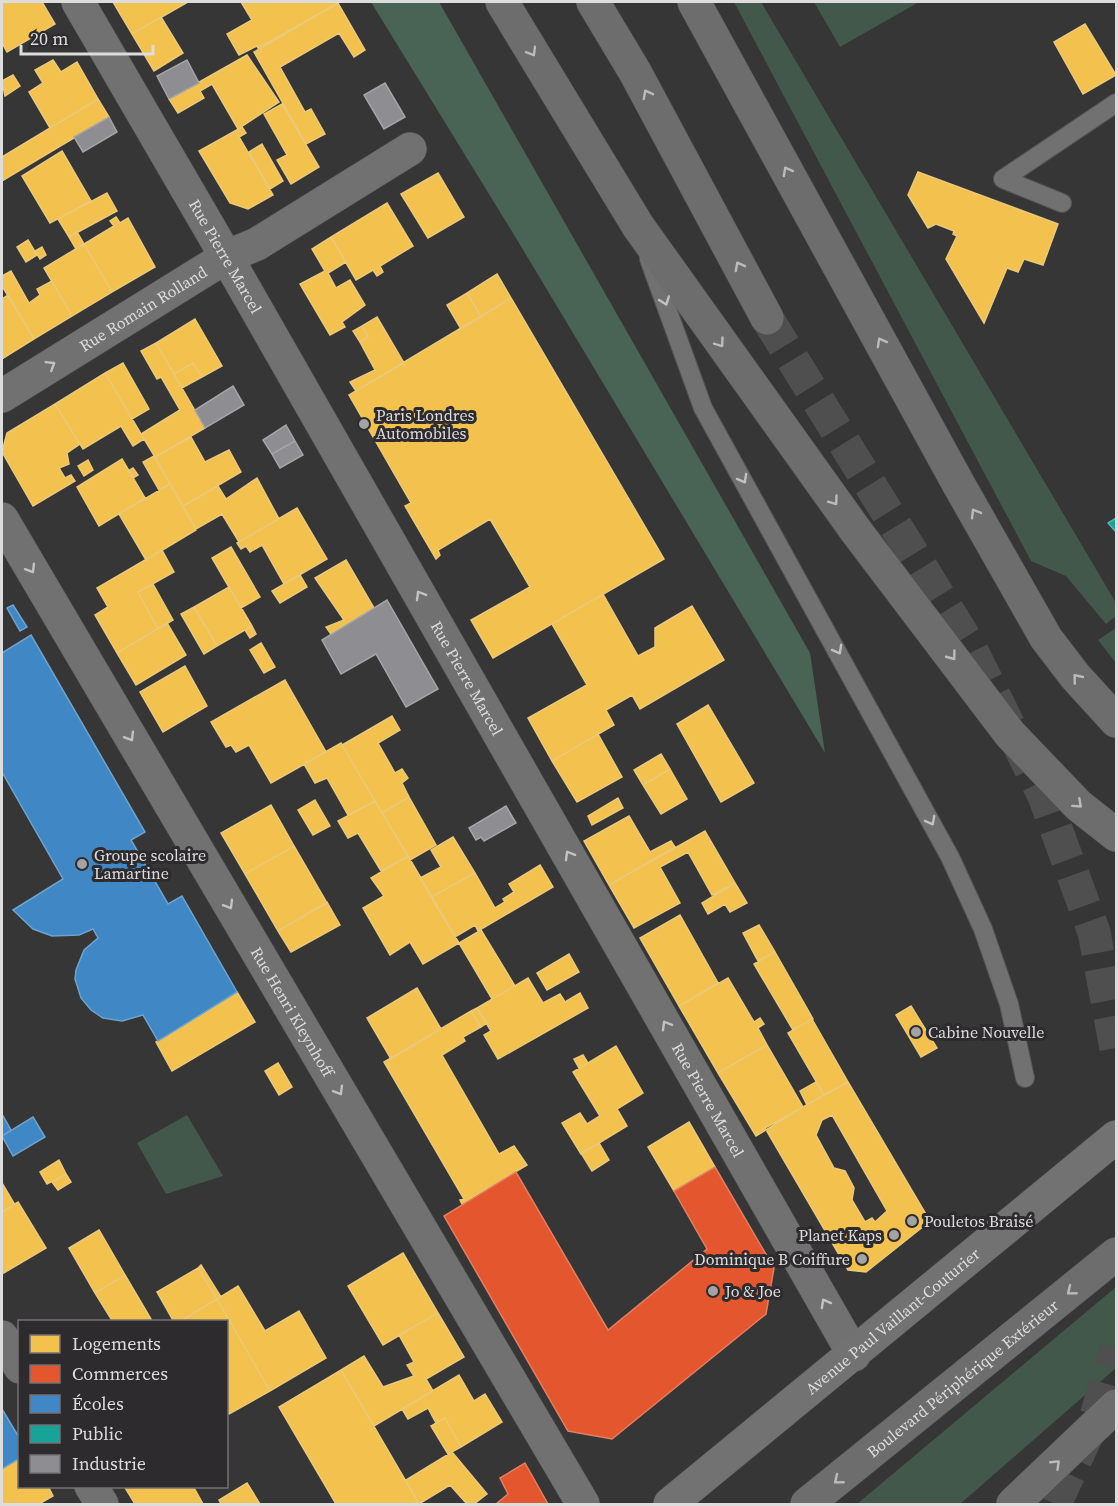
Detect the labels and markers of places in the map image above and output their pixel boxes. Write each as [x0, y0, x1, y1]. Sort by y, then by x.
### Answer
place label: Paris Londres Automobiles [376, 404, 475, 444]
marker: Paris Londres Automobiles [357, 417, 371, 431]
place label: Groupe scolaire Lamartine [94, 844, 206, 884]
marker: Groupe scolaire Lamartine [75, 857, 89, 871]
place label: Cabine Nouvelle [928, 1021, 1044, 1043]
marker: Cabine Nouvelle [909, 1025, 923, 1039]
place label: Pouletos Braisé [924, 1210, 1033, 1232]
marker: Pouletos Braisé [905, 1214, 919, 1228]
place label: Planet Kaps [799, 1224, 882, 1246]
marker: Planet Kaps [887, 1228, 901, 1242]
place label: Dominique B Coiffure [694, 1248, 850, 1270]
marker: Dominique B Coiffure [855, 1252, 869, 1266]
place label: Jo & Joe [724, 1280, 781, 1302]
marker: Jo & Joe [706, 1284, 720, 1298]

